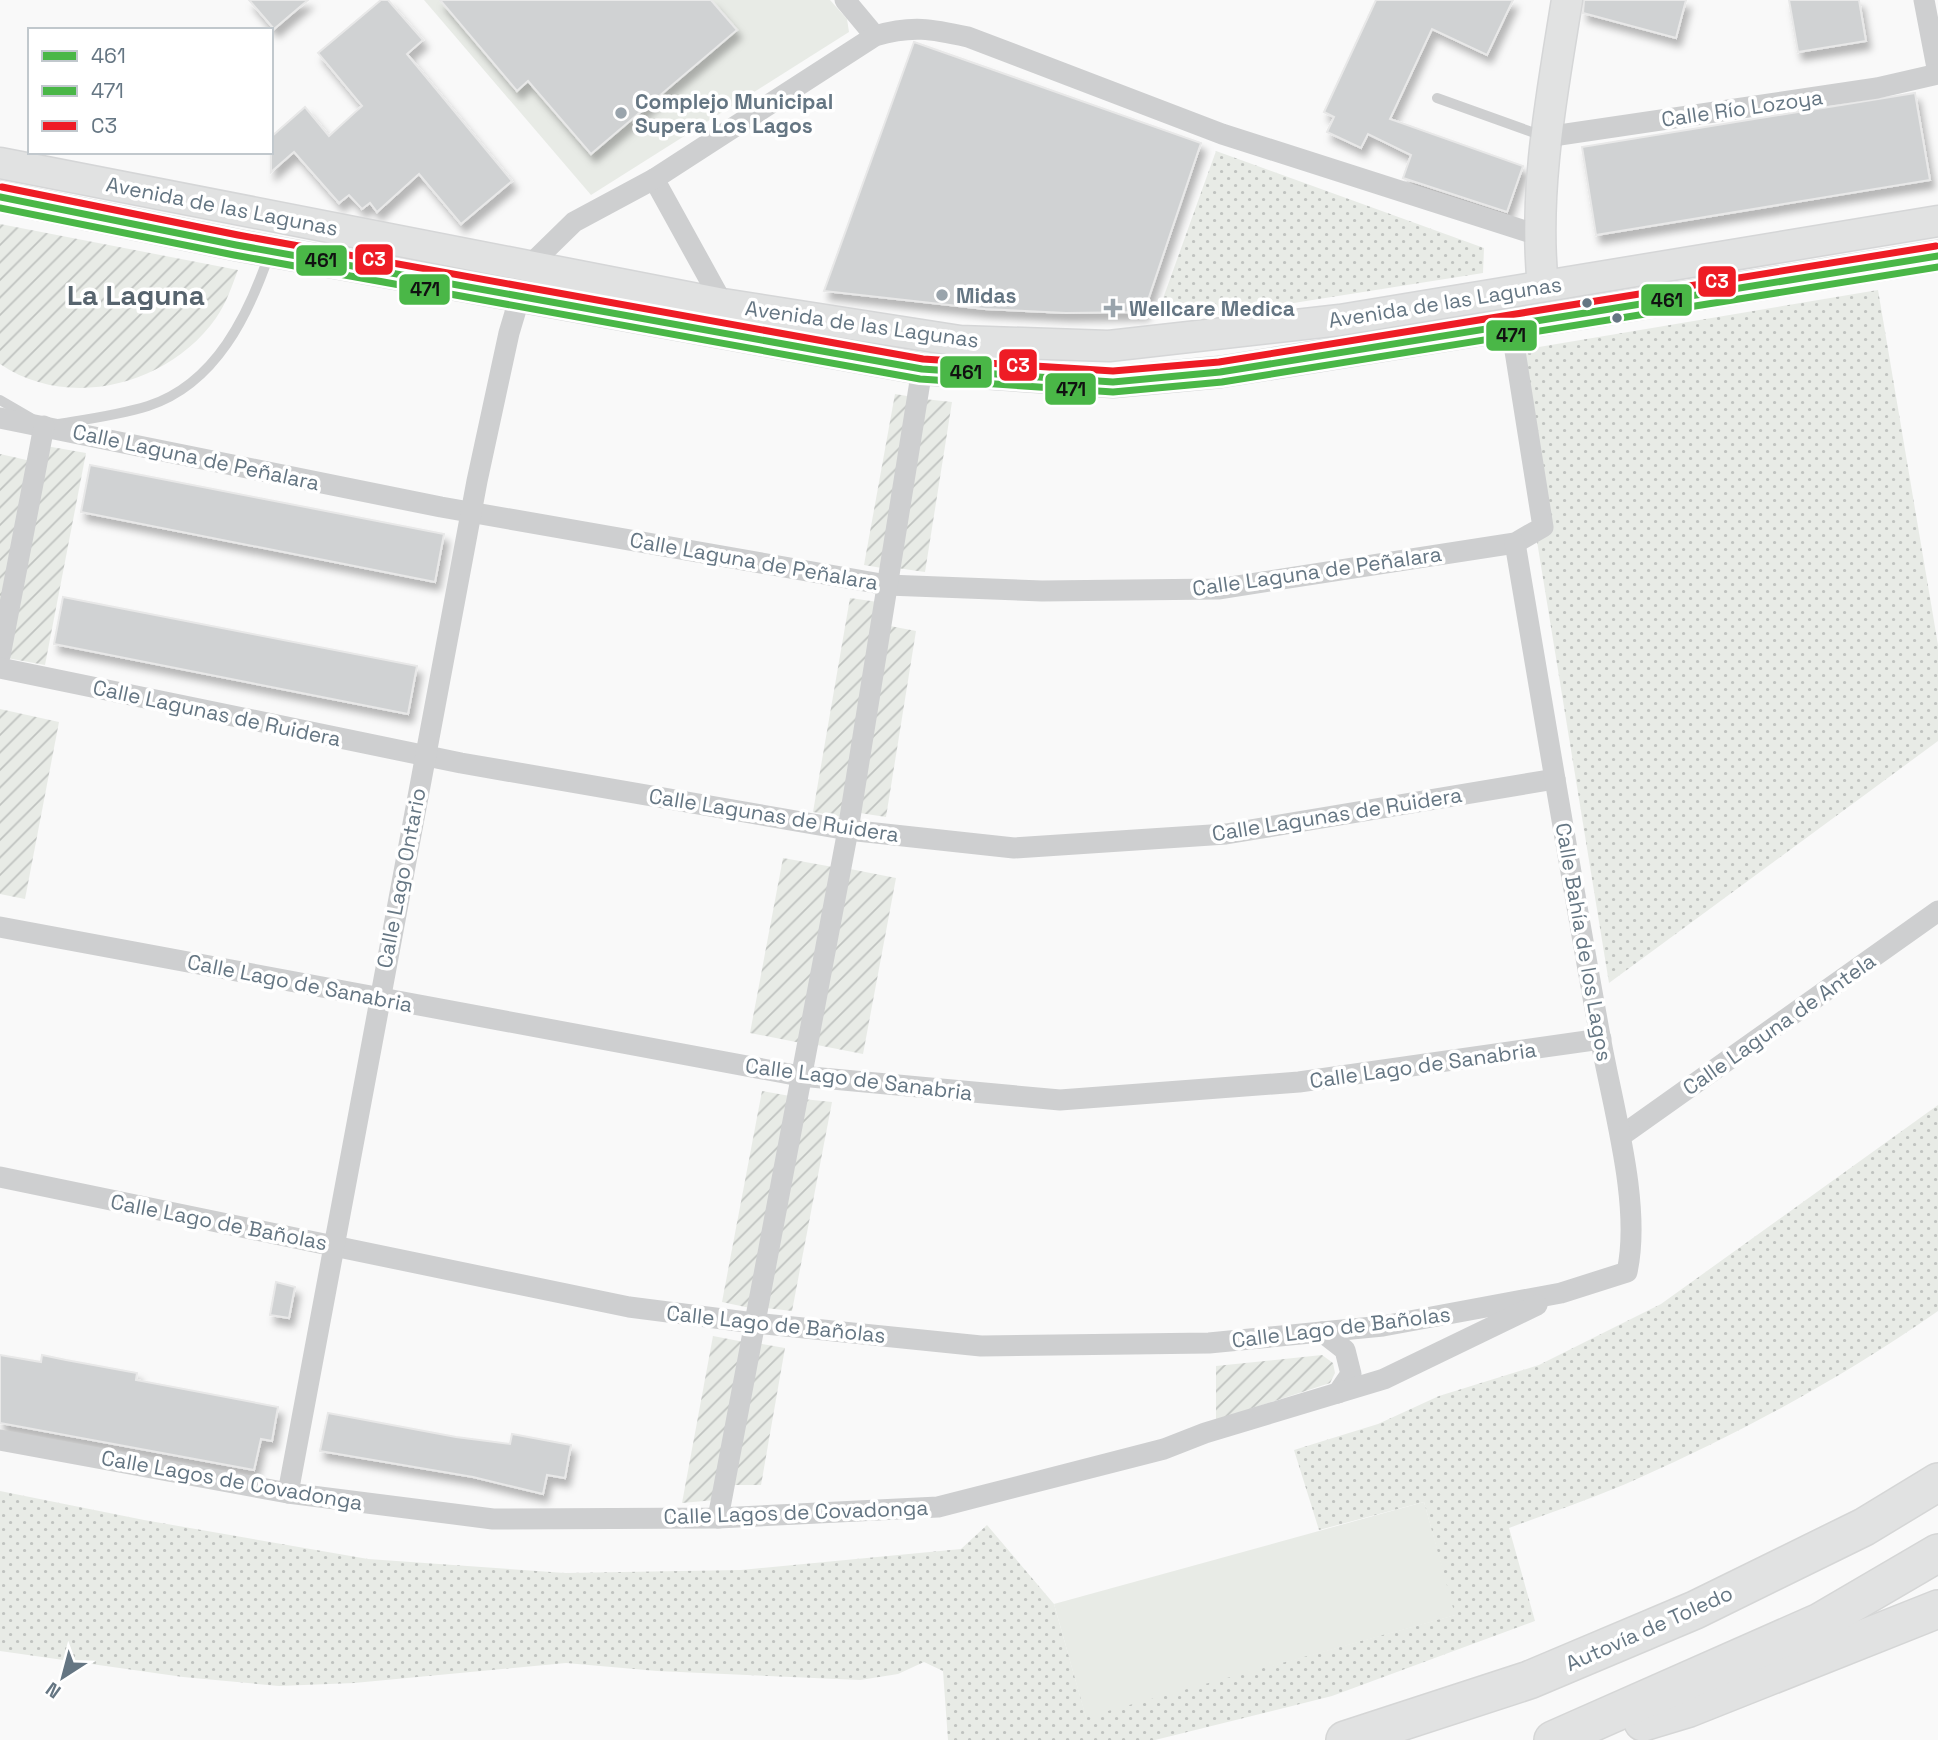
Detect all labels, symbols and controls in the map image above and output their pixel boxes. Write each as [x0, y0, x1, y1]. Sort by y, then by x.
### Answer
legend [28, 28, 273, 154]
text: 461 [91, 42, 126, 69]
text: 471 [91, 77, 124, 104]
street label: Calle Río Lozoya [1659, 83, 1825, 133]
place label: Complejo Municipal Supera Los Lagos [635, 88, 833, 139]
marker: Complejo Municipal Supera Los Lagos [613, 105, 629, 121]
text: C3 [91, 112, 117, 139]
street label: Avenida de las Lagunas [104, 170, 340, 242]
line badge: C3 [354, 243, 394, 276]
line badge: 461 [295, 244, 348, 277]
text: C3 [362, 247, 386, 272]
text: 461 [305, 248, 337, 273]
line badge: C3 [1697, 265, 1737, 298]
text: C3 [1705, 269, 1729, 294]
street label: Avenida de las Lagunas [1327, 270, 1563, 334]
line badge: 471 [398, 273, 451, 306]
district label: La Laguna [67, 277, 205, 313]
text: 471 [410, 277, 440, 302]
place label: Midas [956, 282, 1017, 309]
line badge: 461 [1640, 283, 1693, 317]
marker: Midas [934, 287, 950, 303]
text: 461 [1651, 288, 1683, 313]
street label: Avenida de las Lagunas [743, 294, 981, 354]
place label: Wellcare Medica [1129, 295, 1295, 322]
unlabelled marker [1580, 296, 1594, 310]
marker: Wellcare Medica [1103, 298, 1123, 318]
unlabelled marker [1610, 311, 1624, 325]
line badge: 471 [1485, 319, 1538, 352]
text: 471 [1496, 323, 1526, 348]
line badge: C3 [998, 348, 1038, 382]
text: C3 [1006, 353, 1030, 378]
line badge: 461 [939, 355, 993, 389]
text: 461 [950, 360, 982, 385]
line badge: 471 [1044, 372, 1097, 406]
text: 471 [1056, 377, 1086, 402]
street label: Calle Laguna de Peñalara [70, 418, 322, 496]
street label: Calle Laguna de Peñalara [628, 526, 880, 596]
street label: Calle Laguna de Peñalara [1191, 540, 1443, 602]
street label: Calle Lagunas de Ruidera [91, 674, 343, 752]
street label: Calle Lagunas de Ruidera [1210, 781, 1464, 847]
street label: Calle Lagunas de Ruidera [647, 782, 901, 848]
street label: Calle Lago Ontario [370, 786, 432, 970]
street label: Calle Bahía de los Lagos [1550, 821, 1618, 1063]
street label: Calle Laguna de Antela [1677, 947, 1881, 1101]
street label: Calle Lago de Sanabria [185, 948, 415, 1018]
street label: Calle Lago de Sanabria [1308, 1036, 1538, 1094]
street label: Calle Lago de Sanabria [744, 1052, 974, 1106]
street label: Calle Lago de Bañolas [108, 1188, 330, 1256]
street label: Calle Lago de Bañolas [665, 1299, 887, 1349]
street label: Calle Lago de Bañolas [1230, 1300, 1452, 1354]
street label: Calle Lagos de Covadonga [99, 1444, 365, 1516]
street label: Calle Lagos de Covadonga [663, 1494, 929, 1530]
street label: Autovía de Toledo [1561, 1579, 1737, 1677]
north arrow [28, 1642, 98, 1712]
text: N [41, 1676, 66, 1704]

